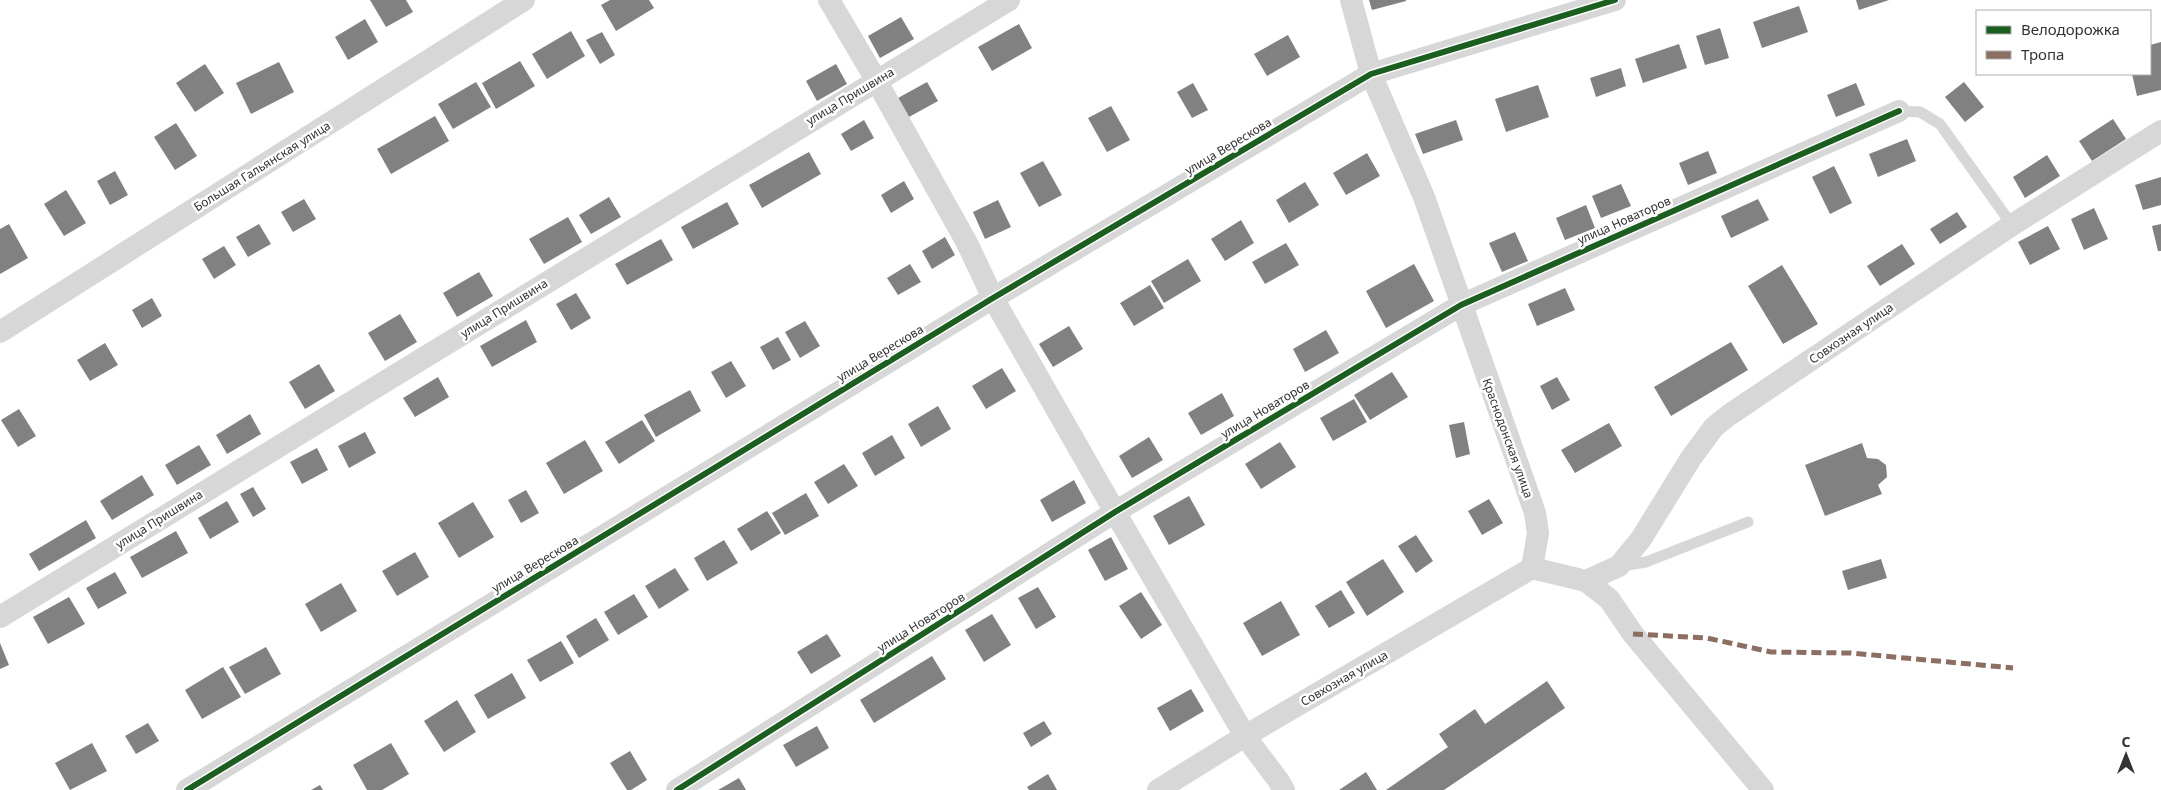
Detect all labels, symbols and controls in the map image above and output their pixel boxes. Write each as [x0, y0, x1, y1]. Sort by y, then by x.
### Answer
legend [1976, 10, 2151, 75]
text: Велодорожка [2021, 19, 2120, 39]
text: Тропа [2021, 44, 2064, 64]
street label: улица Пришвина [803, 63, 897, 129]
street label: улица Верескова [1182, 113, 1274, 179]
street label: Большая Гальянская улица [190, 117, 334, 215]
street label: улица Новаторов [1575, 192, 1673, 248]
street label: улица Пришвина [457, 274, 551, 342]
street label: Совхозная улица [1805, 298, 1897, 368]
street label: улица Верескова [834, 320, 926, 386]
street label: улица Новаторов [1218, 376, 1313, 442]
street label: Краснодонская улица [1478, 376, 1538, 500]
street label: улица Пришвина [112, 485, 206, 553]
street label: улица Верескова [489, 531, 581, 597]
street label: улица Новаторов [874, 588, 968, 656]
street label: Совхозная улица [1297, 646, 1391, 710]
north arrow [2101, 730, 2151, 780]
text: С [2121, 732, 2131, 751]

